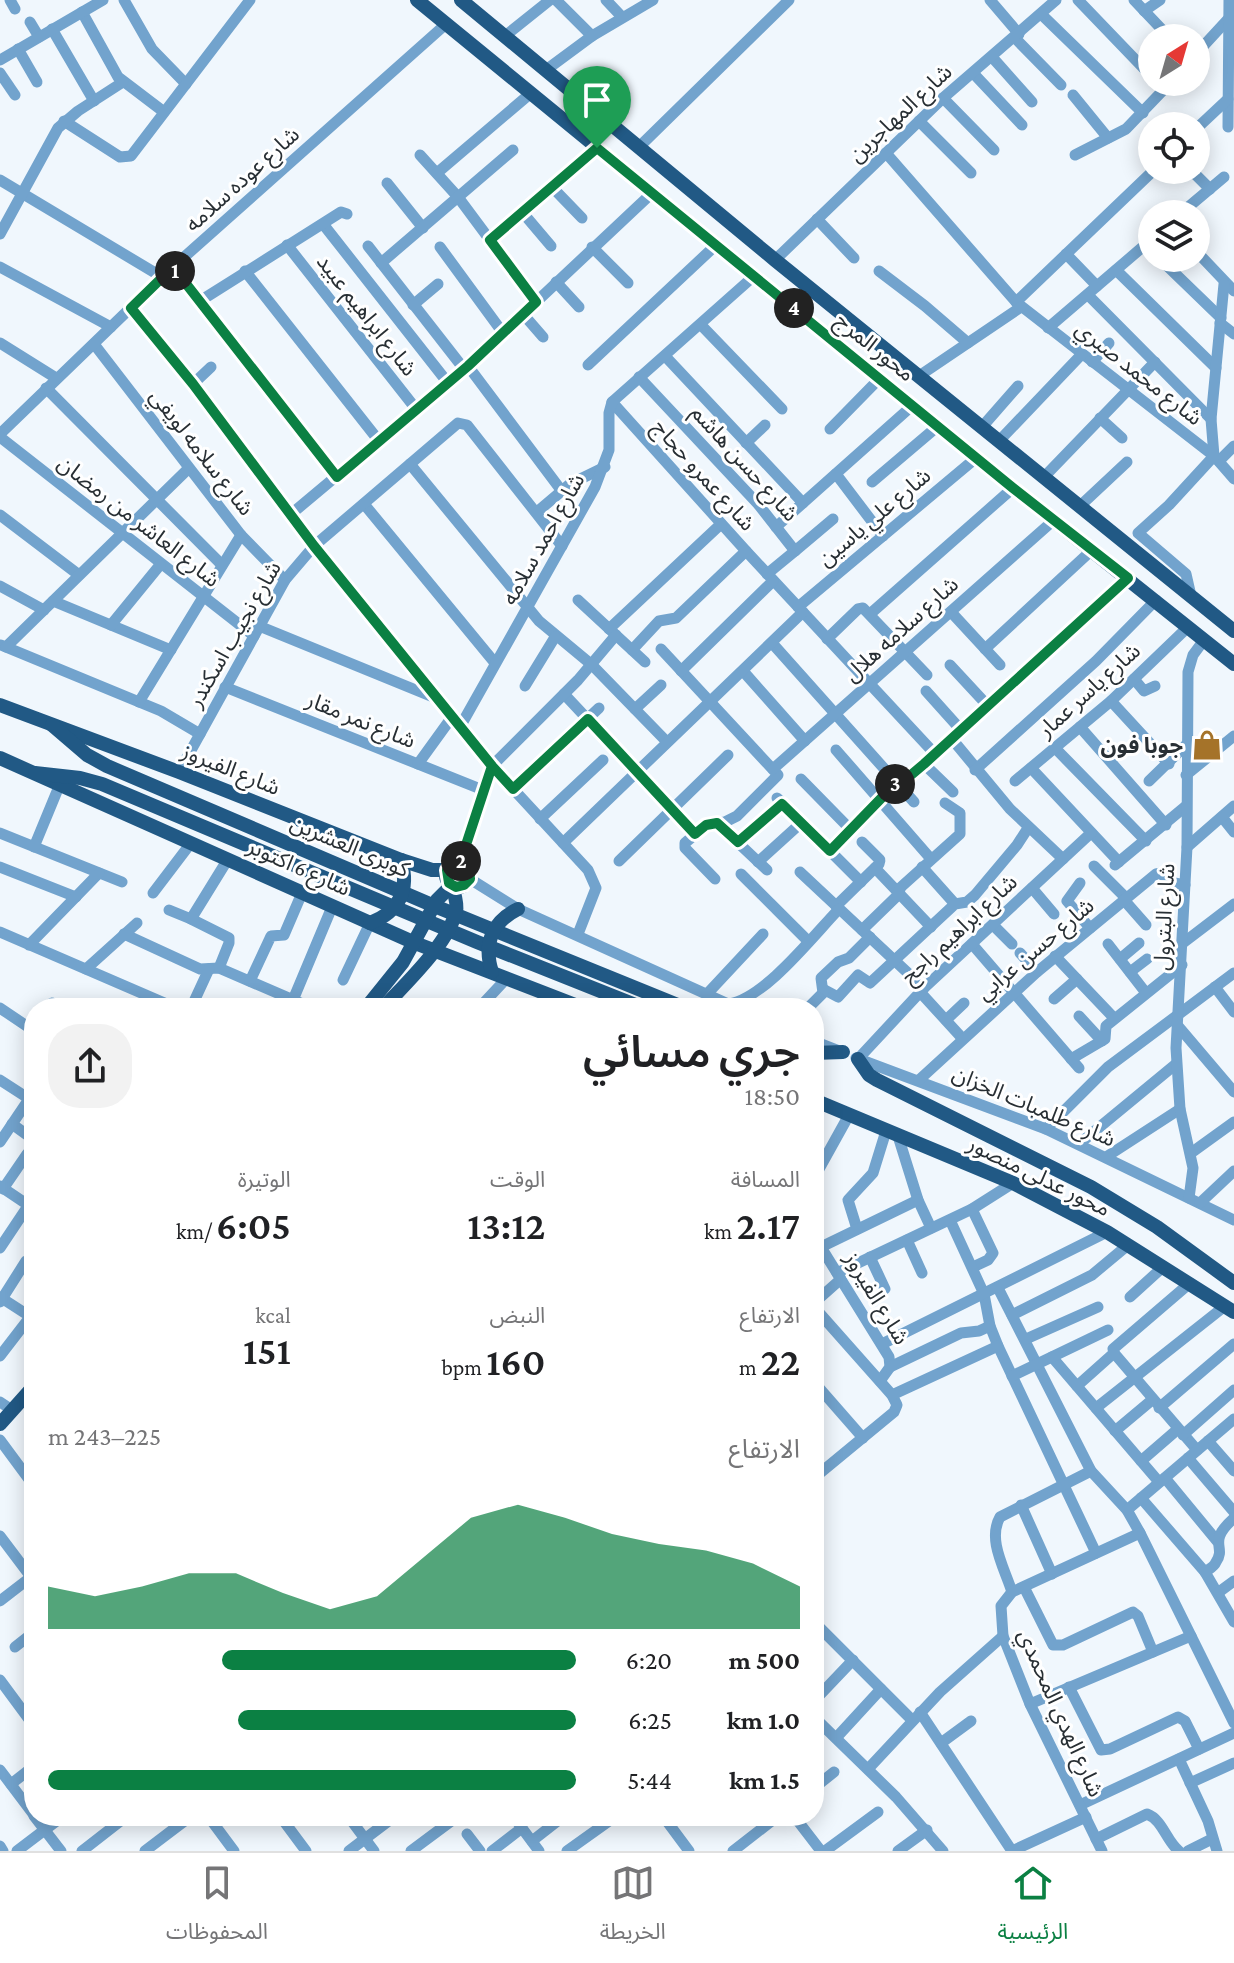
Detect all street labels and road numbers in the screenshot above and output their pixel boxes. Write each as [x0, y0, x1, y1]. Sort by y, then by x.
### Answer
street label: شارع المهاجرين [843, 59, 959, 170]
street label: شارع عوده سلامه [180, 121, 307, 240]
street label: شارع ابراهيم عبيد [309, 249, 422, 383]
street label: محور المرج [828, 308, 920, 390]
street label: شارع محمد صبري [1068, 316, 1207, 433]
street label: شارع سلامه لويفي [142, 384, 259, 523]
street label: شارع حسن هاشم [683, 400, 804, 529]
street label: شارع عمرو حجاج [645, 414, 760, 538]
street label: شارع العاشر من رمضان [51, 450, 225, 595]
street label: شارع علي ياسين [813, 463, 938, 575]
street label: شارع احمد سلامه [497, 469, 593, 611]
street label: شارع نجيب اسكندر [182, 557, 289, 714]
street label: شارع سلامه هلال [839, 571, 966, 690]
street label: شارع ياسر عمار [1032, 638, 1148, 746]
street label: شارع نمر مقار [300, 686, 419, 757]
street label: شارع الفيروز [176, 738, 284, 804]
street label: كوبرى العشرين [287, 810, 414, 883]
street label: شارع 6 اكتوبر [241, 833, 354, 904]
street label: شارع البترول [1149, 863, 1183, 972]
street label: شارع ابراهيم راجح [896, 869, 1025, 992]
street label: شارع حسن عرابي [971, 893, 1101, 1008]
street label: شارع طلمبات الخزان [947, 1060, 1119, 1155]
street label: محور عدلى منصور [962, 1130, 1114, 1222]
street label: شارع الفيروز [836, 1246, 914, 1351]
street label: شارع الهدي المحمدي [1009, 1625, 1109, 1802]

